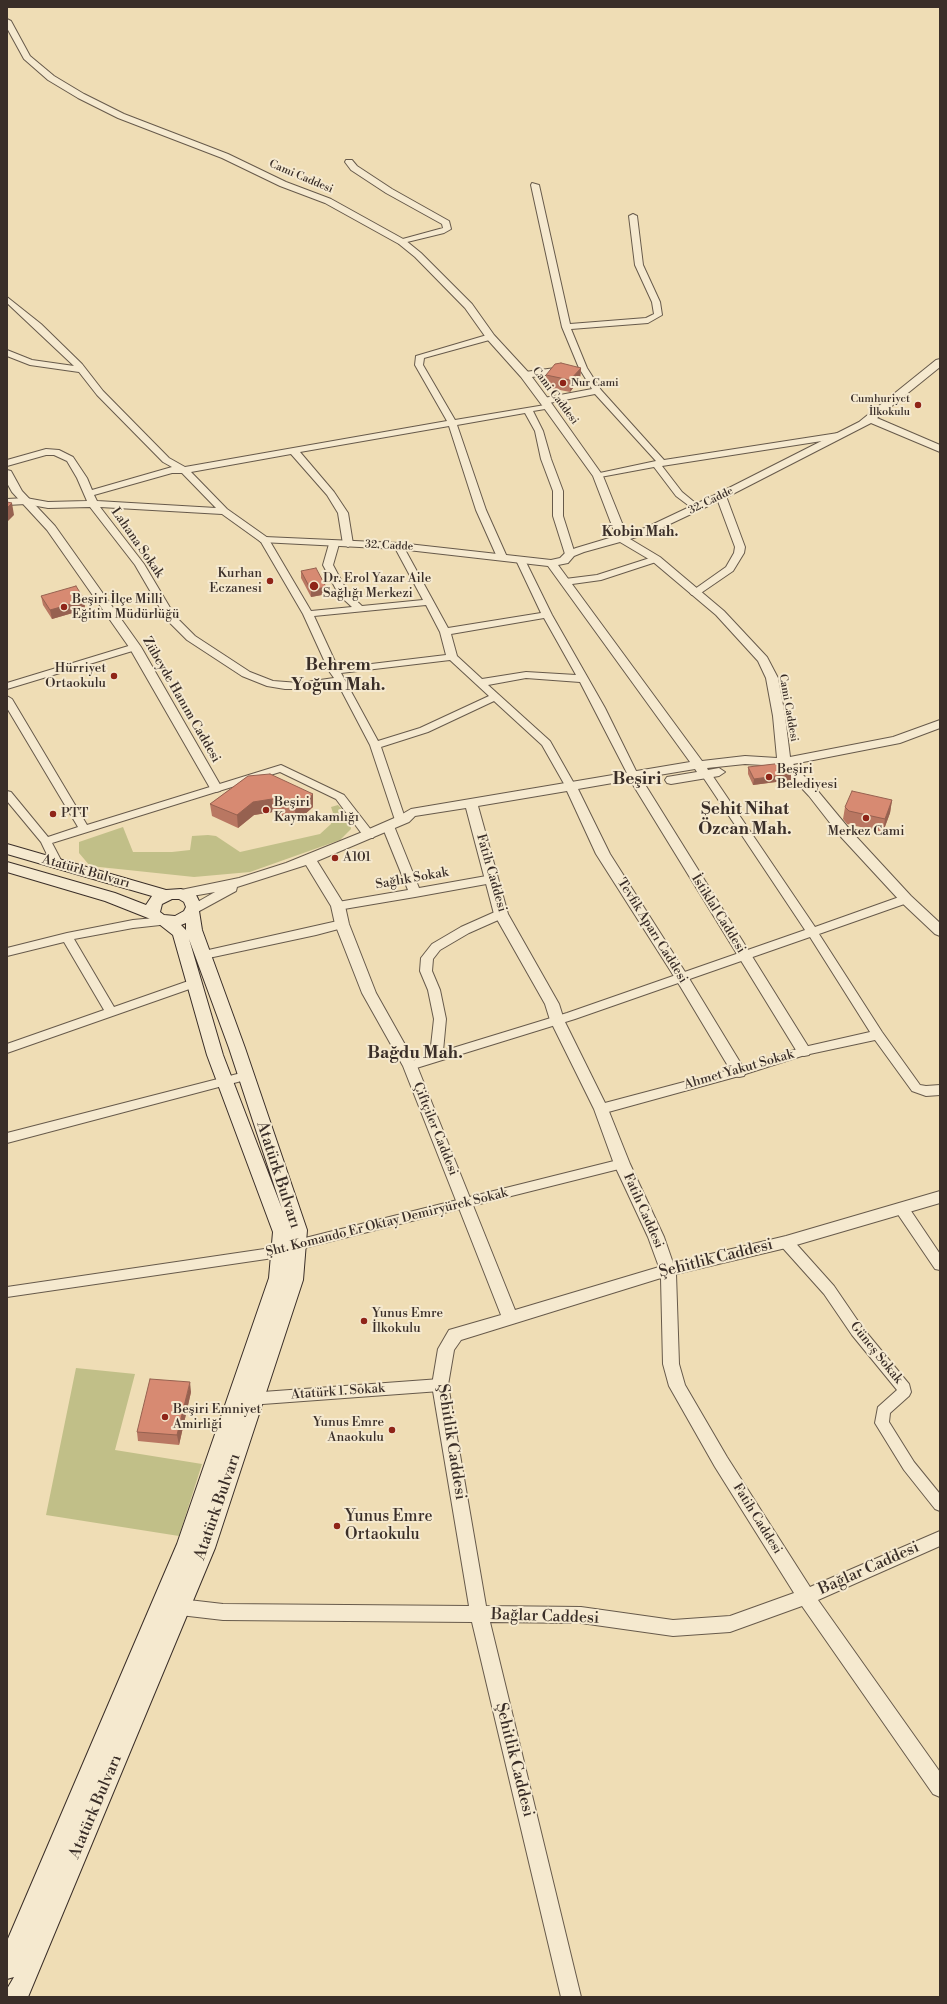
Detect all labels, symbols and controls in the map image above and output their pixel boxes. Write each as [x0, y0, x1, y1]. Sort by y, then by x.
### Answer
street label: Cami Caddesi [267, 158, 335, 196]
street label: Cami Caddesi [529, 365, 581, 427]
place label: Nur Cami [571, 376, 619, 390]
marker: Nur Cami [558, 378, 568, 388]
place label: Cumhuriyet İlkokulu [850, 392, 910, 418]
marker: Cumhuriyet İlkokulu [913, 400, 923, 410]
street label: 32. Cadde [686, 484, 736, 518]
street label: Lahana Sokak [107, 505, 167, 581]
district label: Kobin Mah. [602, 525, 678, 541]
street label: 32. Cadde [365, 538, 413, 554]
place label: Kurhan Eczanesi [209, 566, 262, 597]
place label: Dr. Erol Yazar Aile Sağlığı Merkezi [323, 571, 431, 602]
marker: Kurhan Eczanesi [265, 576, 275, 586]
marker: Dr. Erol Yazar Aile Sağlığı Merkezi [308, 580, 320, 592]
place label: Beşiri İlçe Milli Eğitim Müdürlüğü [72, 592, 179, 623]
marker: Beşiri İlçe Milli Eğitim Müdürlüğü [59, 602, 69, 612]
street label: Zübeyde Hanım Caddesi [139, 634, 223, 766]
district label: Behrem Yoğun Mah. [291, 656, 385, 696]
place label: Hürriyet Ortaokulu [45, 661, 106, 692]
marker: Hürriyet Ortaokulu [109, 671, 119, 681]
street label: Cami Caddesi [776, 673, 800, 743]
place label: Beşiri Belediyesi [777, 762, 837, 793]
district label: Beşiri [613, 770, 661, 790]
marker: Beşiri Belediyesi [764, 772, 774, 782]
place label: Beşiri Kaymakamlığı [274, 795, 359, 826]
district label: Şehit Nihat Özcan Mah. [698, 800, 792, 840]
marker: Beşiri Kaymakamlığı [261, 805, 271, 815]
place label: PTT [61, 806, 88, 822]
marker: PTT [48, 809, 58, 819]
marker: Merkez Cami [861, 813, 871, 823]
place label: Merkez Cami [828, 824, 904, 840]
street label: Fatih Caddesi [472, 832, 510, 914]
place label: A101 [343, 850, 371, 866]
street label: Atatürk Bulvarı [40, 852, 132, 892]
marker: A101 [330, 853, 340, 863]
street label: Sağlık Sokak [374, 865, 450, 893]
street label: İstiklal Caddesi [687, 872, 749, 956]
street label: Tevfik Aparı Caddesi [613, 876, 691, 986]
district label: Bağdu Mah. [367, 1044, 463, 1064]
street label: Ahmet Yakut Sokak [682, 1047, 796, 1093]
street label: Çiftçiler Caddesi [409, 1080, 461, 1178]
street label: Atatürk Bulvarı [252, 1119, 304, 1231]
street label: Fatih Caddesi [620, 1171, 666, 1251]
street label: Şht. Komando Er Oktay Demiryürek Sokak [264, 1185, 510, 1261]
street label: Şehitlik Caddesi [657, 1236, 775, 1282]
place label: Yunus Emre İlkokulu [372, 1306, 443, 1337]
marker: Yunus Emre İlkokulu [359, 1316, 369, 1326]
street label: Güneş Sokak [846, 1319, 906, 1387]
street label: Atatürk 1. Sokak [291, 1381, 385, 1403]
street label: Şehitlik Caddesi [432, 1383, 470, 1501]
place label: Beşiri Emniyet Amirliği [173, 1402, 261, 1433]
marker: Beşiri Emniyet Amirliği [160, 1412, 170, 1422]
place label: Yunus Emre Anaokulu [313, 1415, 384, 1446]
marker: Yunus Emre Anaokulu [387, 1425, 397, 1435]
street label: Atatürk Bulvarı [191, 1451, 245, 1563]
street label: Fatih Caddesi [729, 1481, 785, 1557]
place label: Yunus Emre Ortaokulu [345, 1507, 433, 1545]
marker: Yunus Emre Ortaokulu [332, 1521, 342, 1531]
street label: Bağlar Caddesi [816, 1538, 922, 1600]
street label: Bağlar Caddesi [491, 1606, 599, 1628]
street label: Şehitlik Caddesi [491, 1701, 537, 1819]
street label: Atatürk Bulvarı [65, 1752, 127, 1862]

